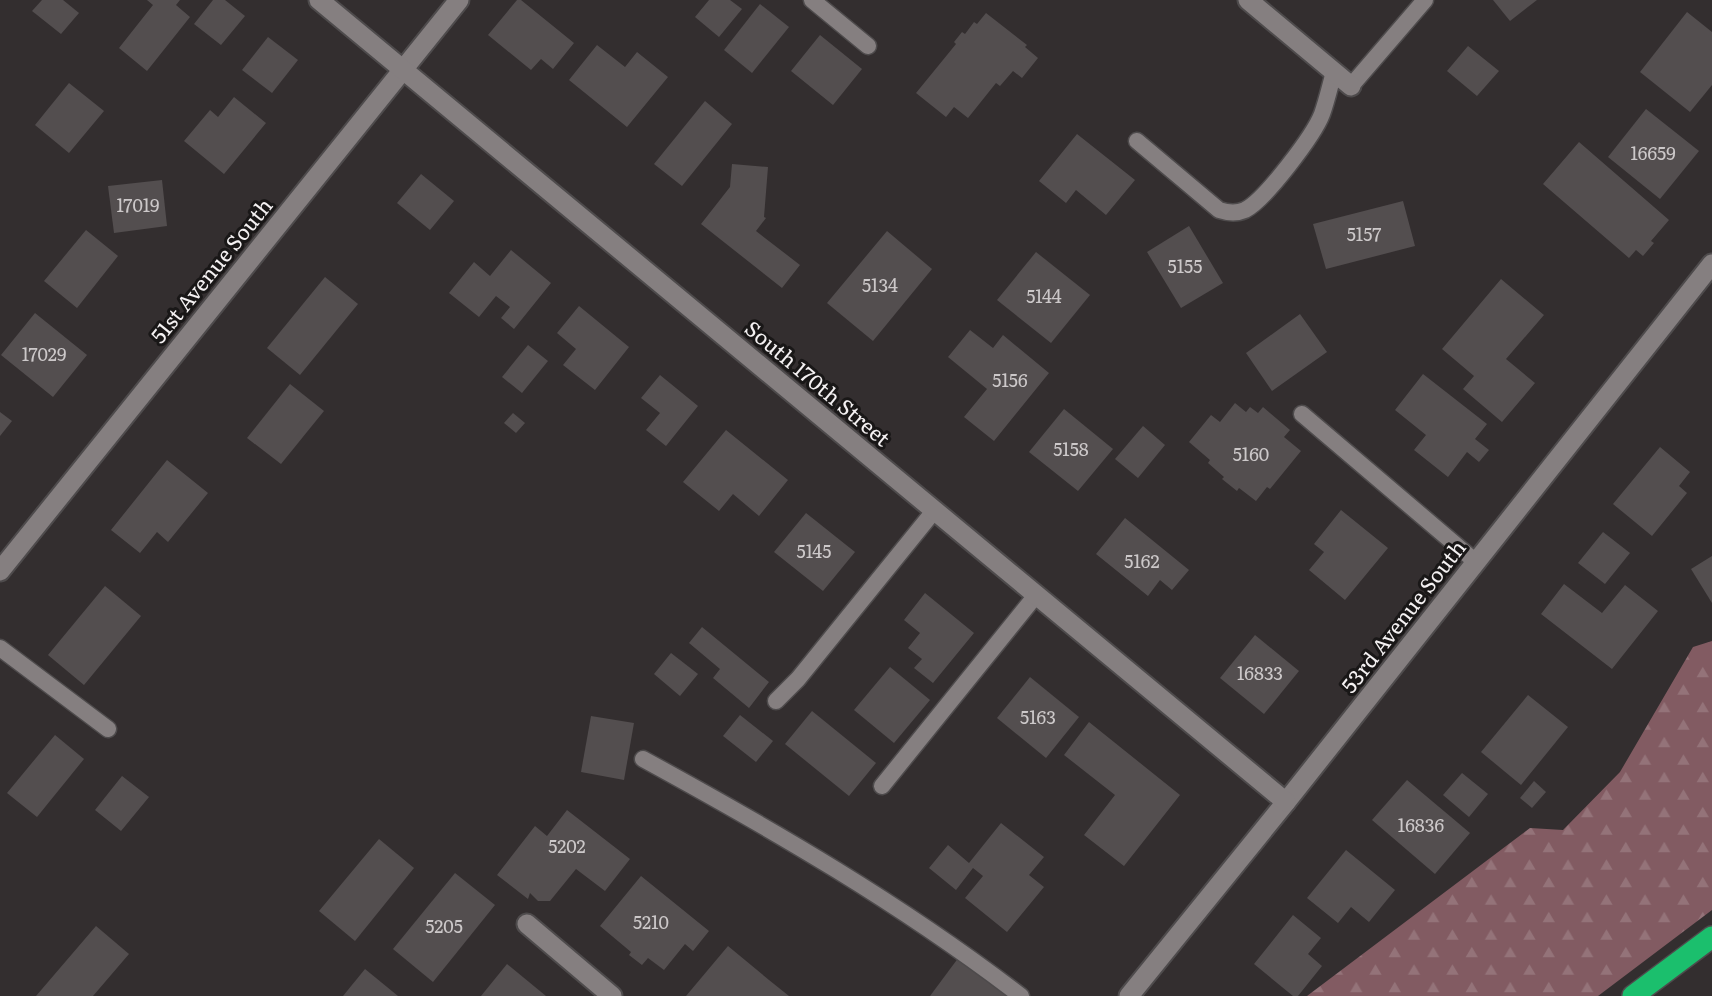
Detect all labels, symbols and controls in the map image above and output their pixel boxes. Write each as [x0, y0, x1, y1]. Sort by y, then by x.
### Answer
house number: 16659 [1630, 139, 1676, 166]
street label: 51st Avenue South [142, 190, 278, 349]
house number: 17019 [116, 191, 160, 218]
house number: 5157 [1347, 220, 1381, 247]
house number: 5155 [1168, 252, 1202, 279]
house number: 5134 [862, 271, 898, 298]
house number: 5144 [1026, 282, 1062, 309]
street label: South 170th Street [739, 312, 898, 453]
house number: 17029 [22, 340, 66, 367]
house number: 5156 [992, 366, 1028, 393]
house number: 5158 [1053, 435, 1089, 462]
house number: 5160 [1233, 440, 1269, 467]
street label: 53rd Avenue South [1332, 532, 1472, 699]
house number: 5145 [797, 537, 831, 564]
house number: 5162 [1124, 547, 1160, 574]
house number: 16833 [1237, 659, 1283, 686]
house number: 5163 [1020, 703, 1056, 730]
house number: 16836 [1398, 811, 1444, 838]
house number: 5202 [548, 832, 586, 859]
house number: 5210 [633, 908, 669, 935]
house number: 5205 [425, 912, 463, 939]

